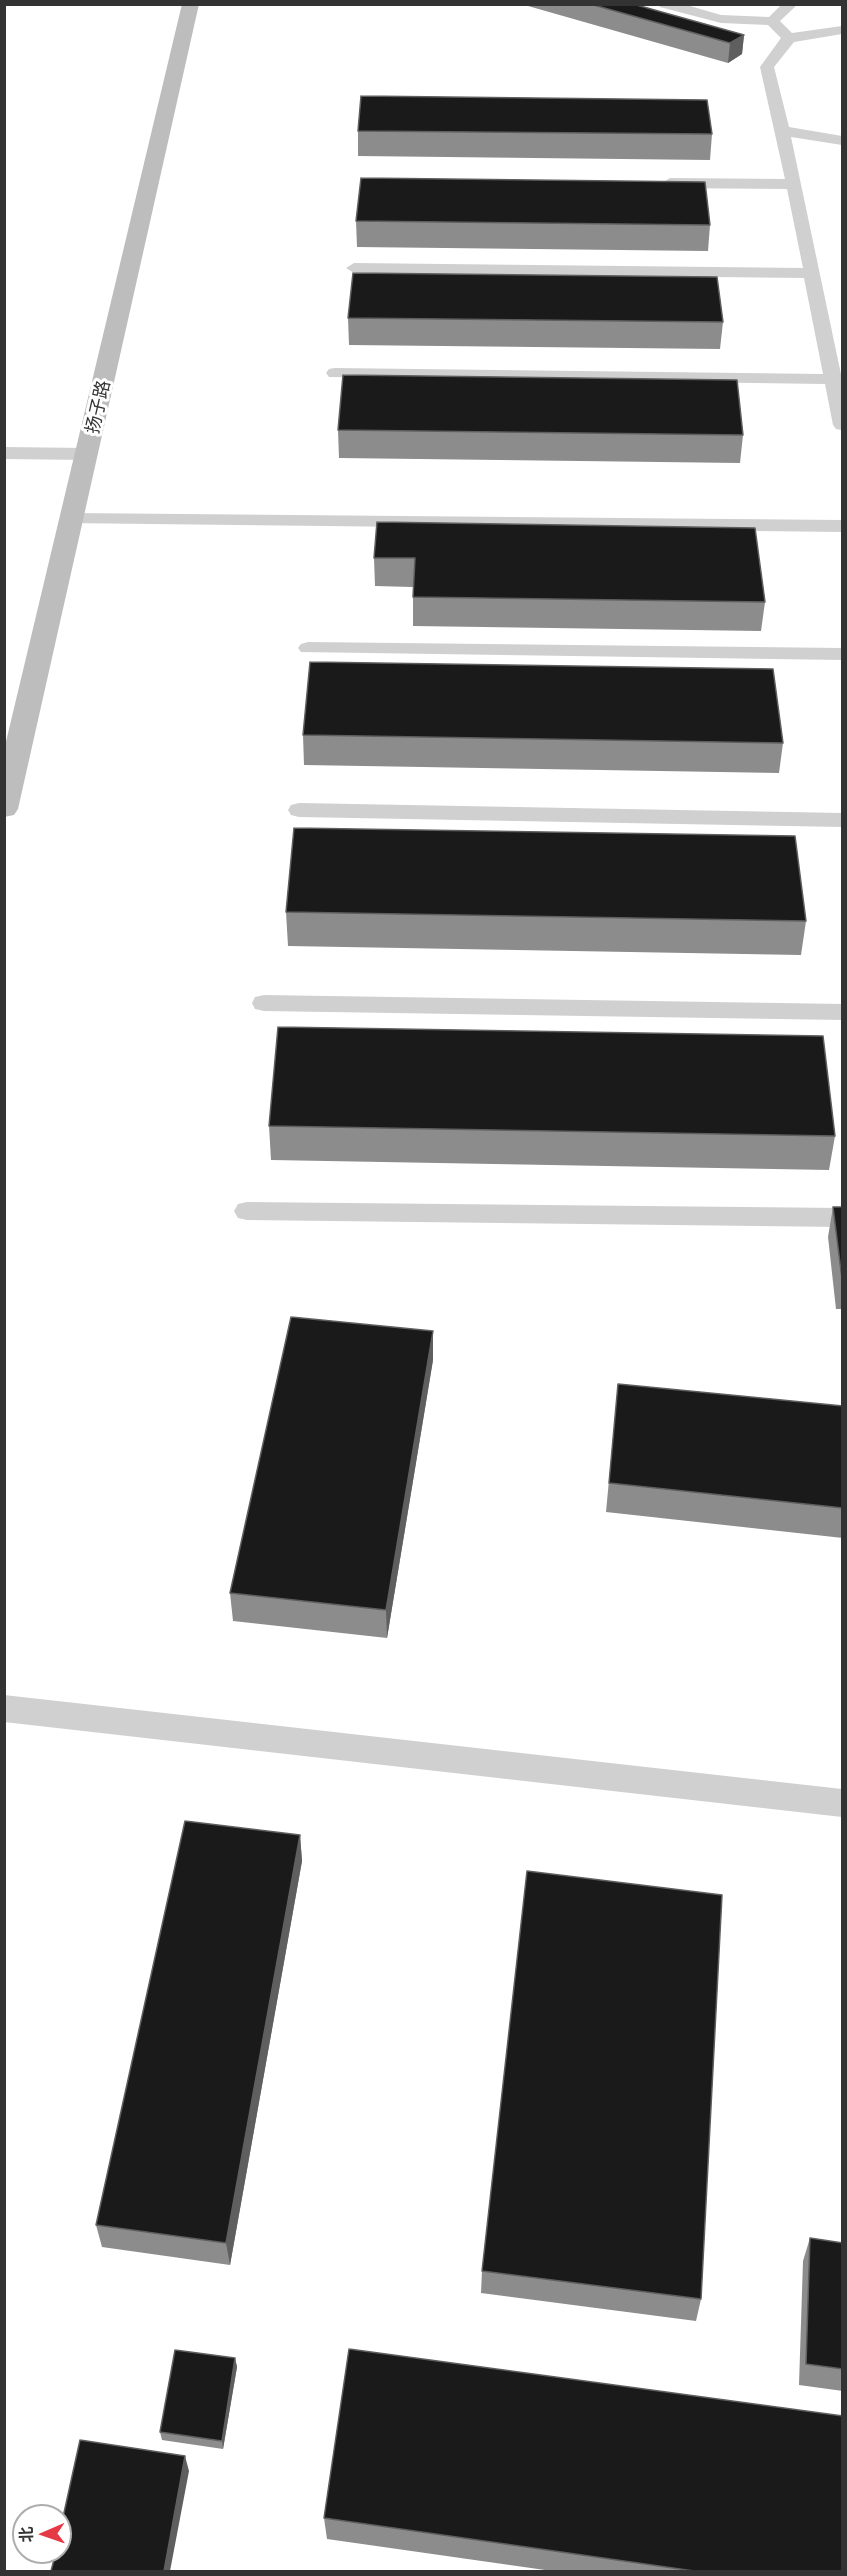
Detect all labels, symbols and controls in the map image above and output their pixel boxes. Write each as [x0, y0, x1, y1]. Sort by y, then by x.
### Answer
street label: 扬子路 [81, 378, 115, 436]
north arrow [12, 2504, 72, 2564]
text: 北 [16, 2526, 35, 2543]

